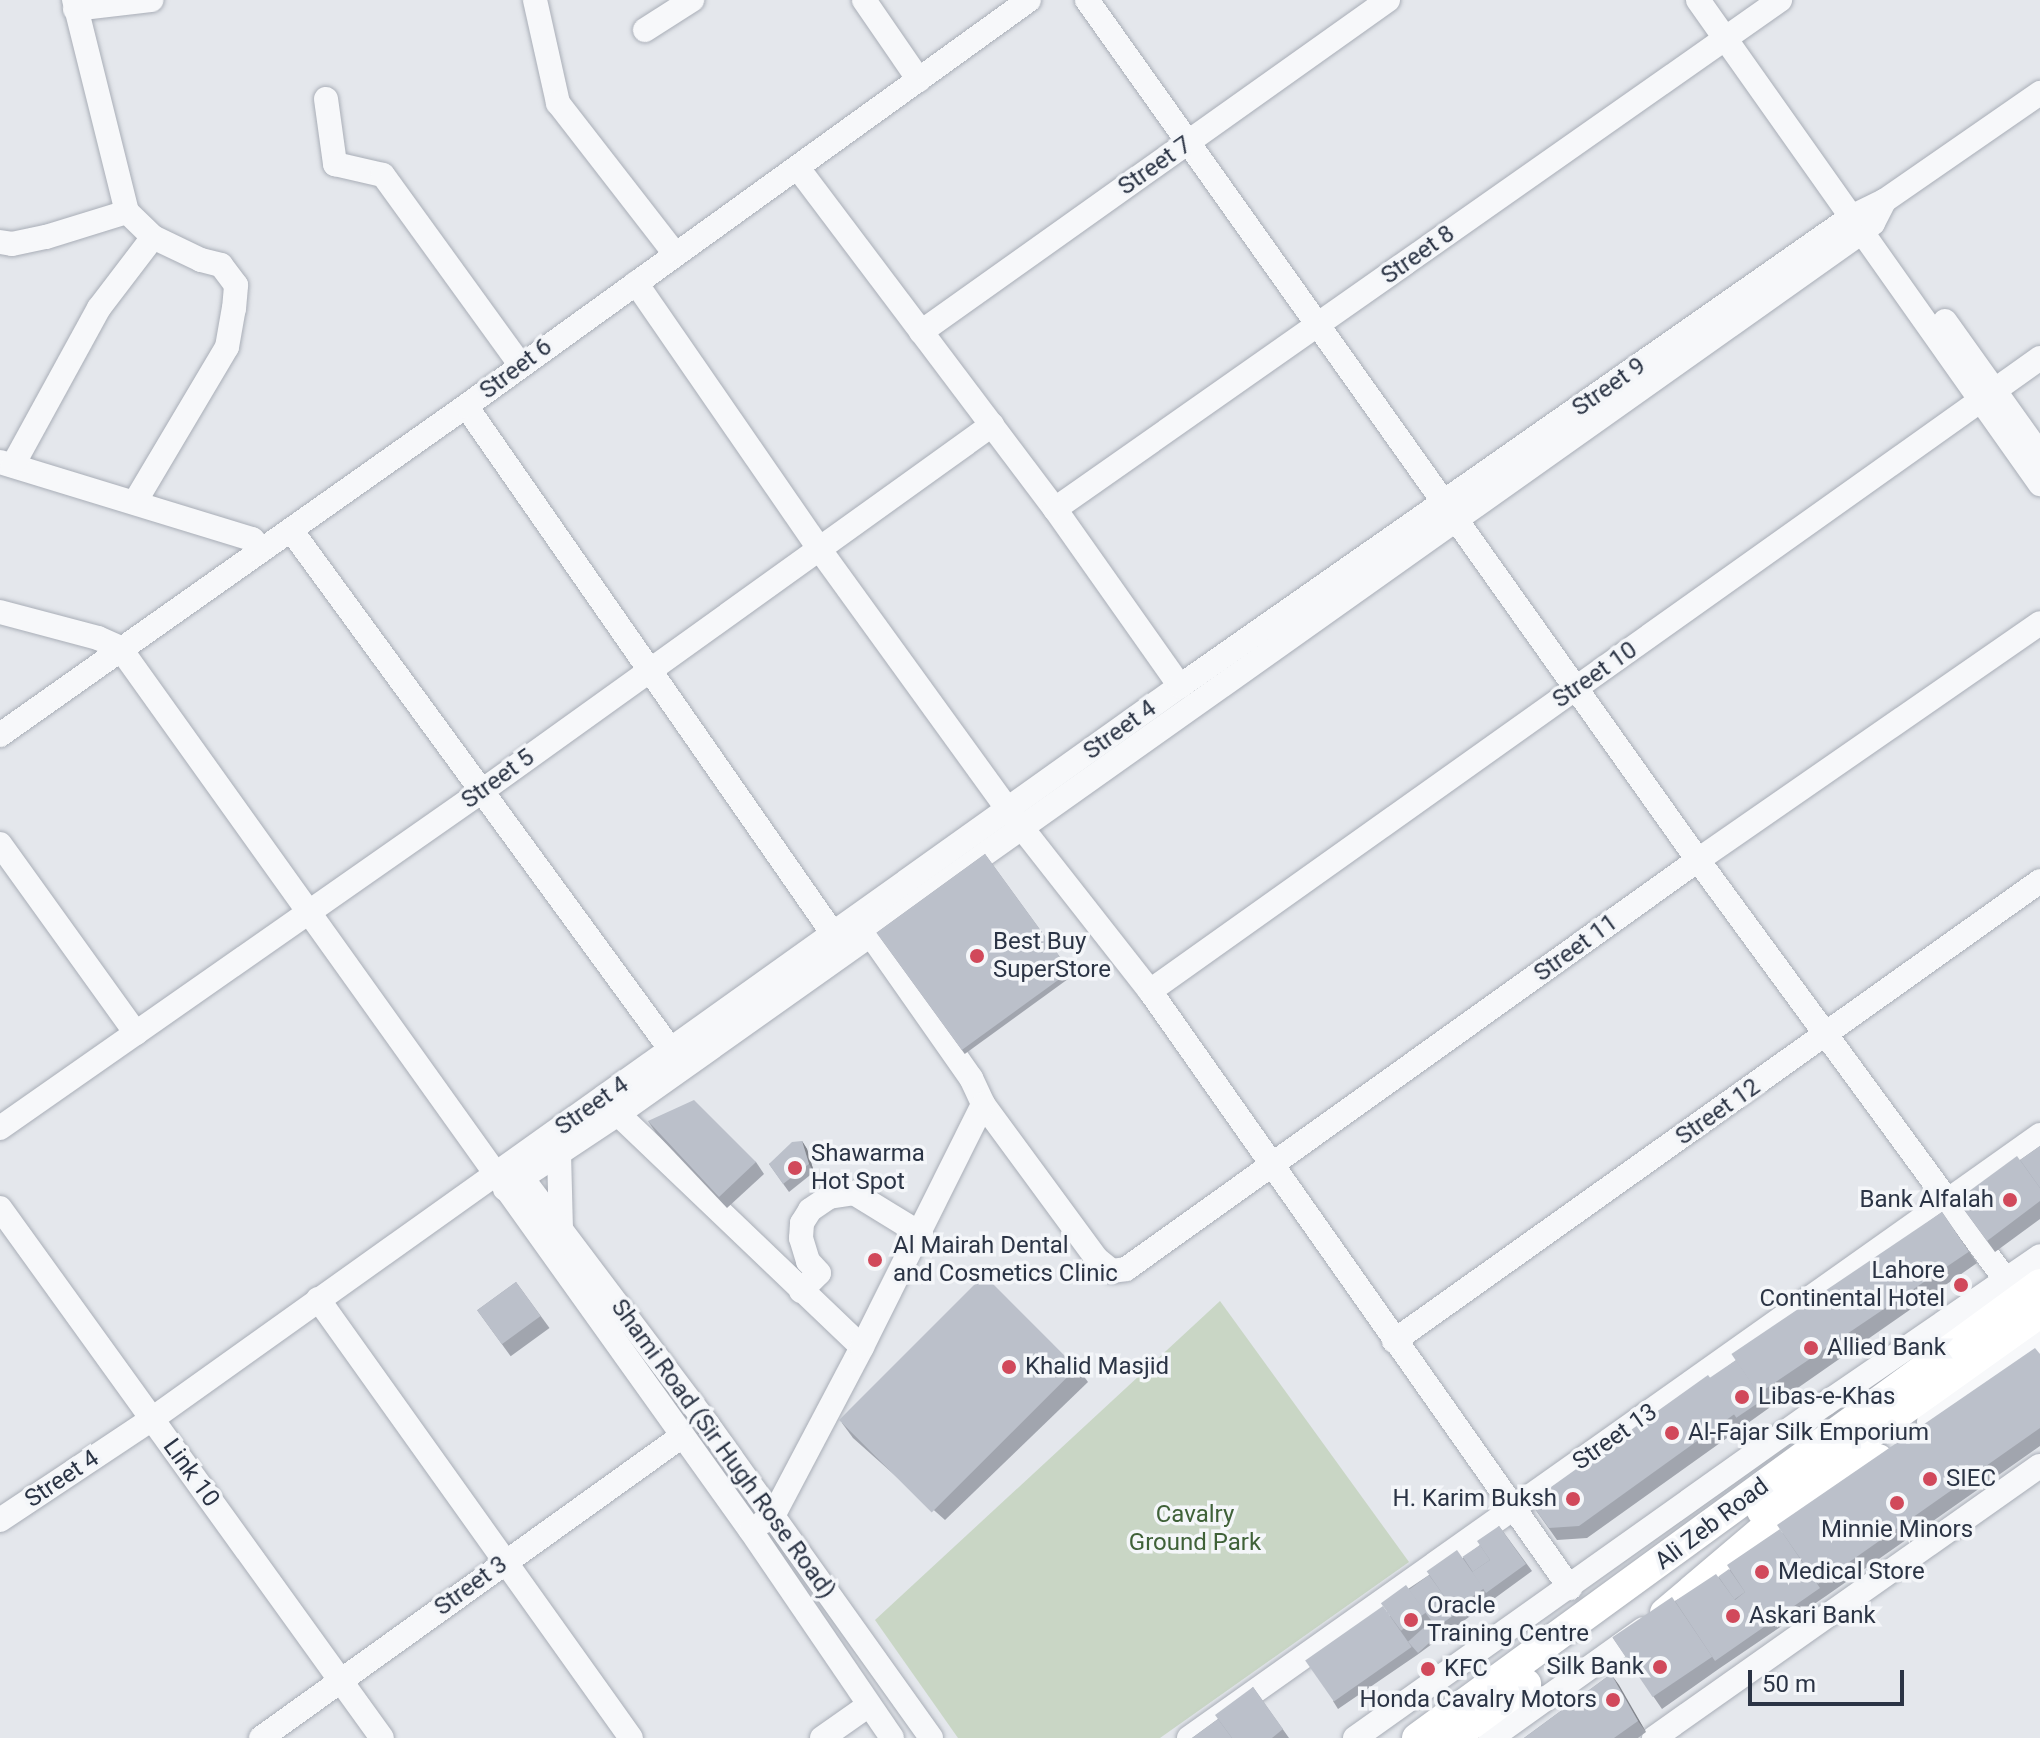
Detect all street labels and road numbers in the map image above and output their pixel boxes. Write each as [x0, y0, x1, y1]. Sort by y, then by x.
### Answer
street label: Street 7 [1113, 130, 1197, 202]
street label: Street 8 [1376, 219, 1460, 291]
street label: Street 6 [474, 333, 558, 405]
street label: Street 9 [1567, 351, 1651, 423]
street label: Street 10 [1547, 636, 1643, 714]
street label: Street 4 [1078, 694, 1162, 766]
street label: Street 5 [456, 743, 540, 815]
street label: Street 11 [1529, 908, 1623, 988]
street label: Street 4 [550, 1070, 634, 1142]
street label: Street 12 [1670, 1073, 1766, 1151]
street label: Shami Road (Sir Hugh Rose Road) [605, 1294, 841, 1604]
street label: Street 13 [1567, 1398, 1663, 1476]
street label: Link 10 [157, 1433, 225, 1513]
street label: Street 4 [20, 1444, 104, 1514]
street label: Ali Zeb Road [1650, 1472, 1774, 1576]
street label: Street 3 [429, 1550, 513, 1622]

